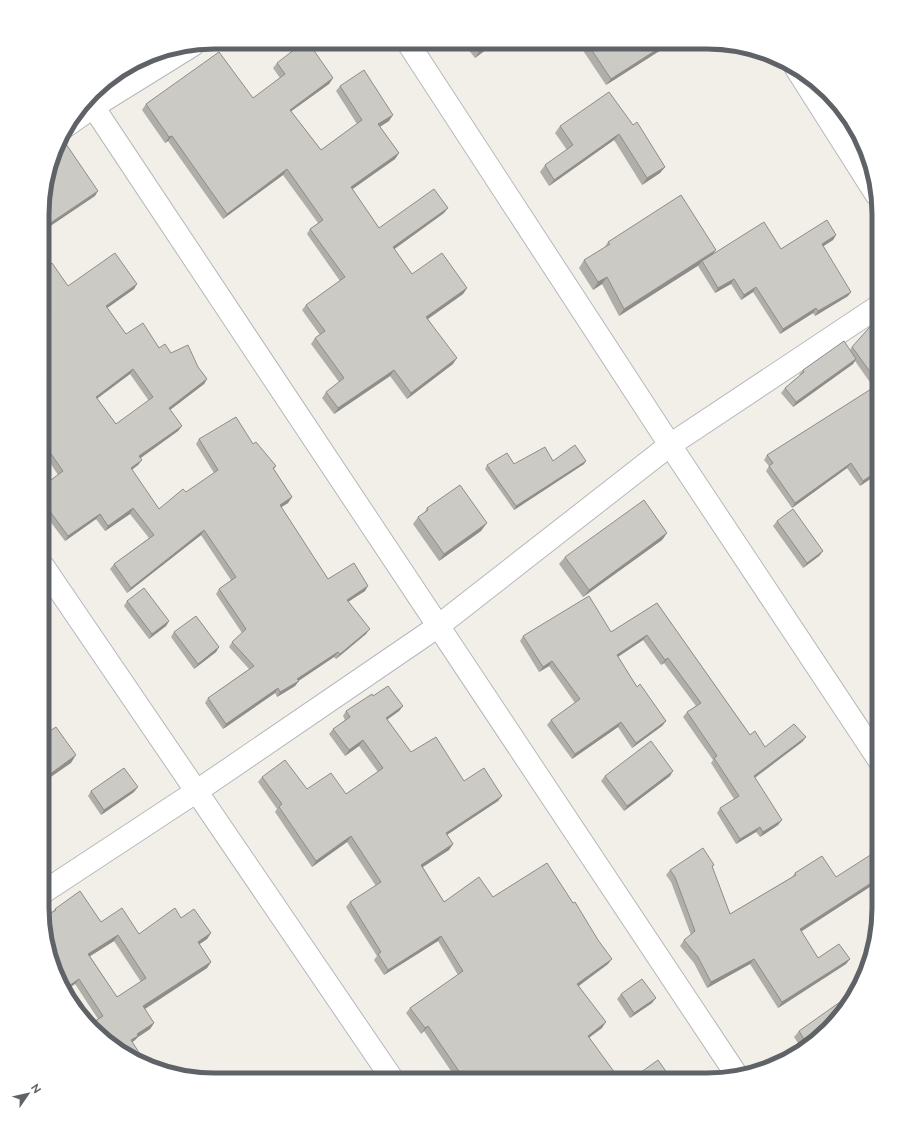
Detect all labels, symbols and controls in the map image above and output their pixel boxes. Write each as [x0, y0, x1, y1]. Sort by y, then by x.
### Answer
north arrow [8, 1074, 48, 1114]
text: N [28, 1082, 44, 1096]

